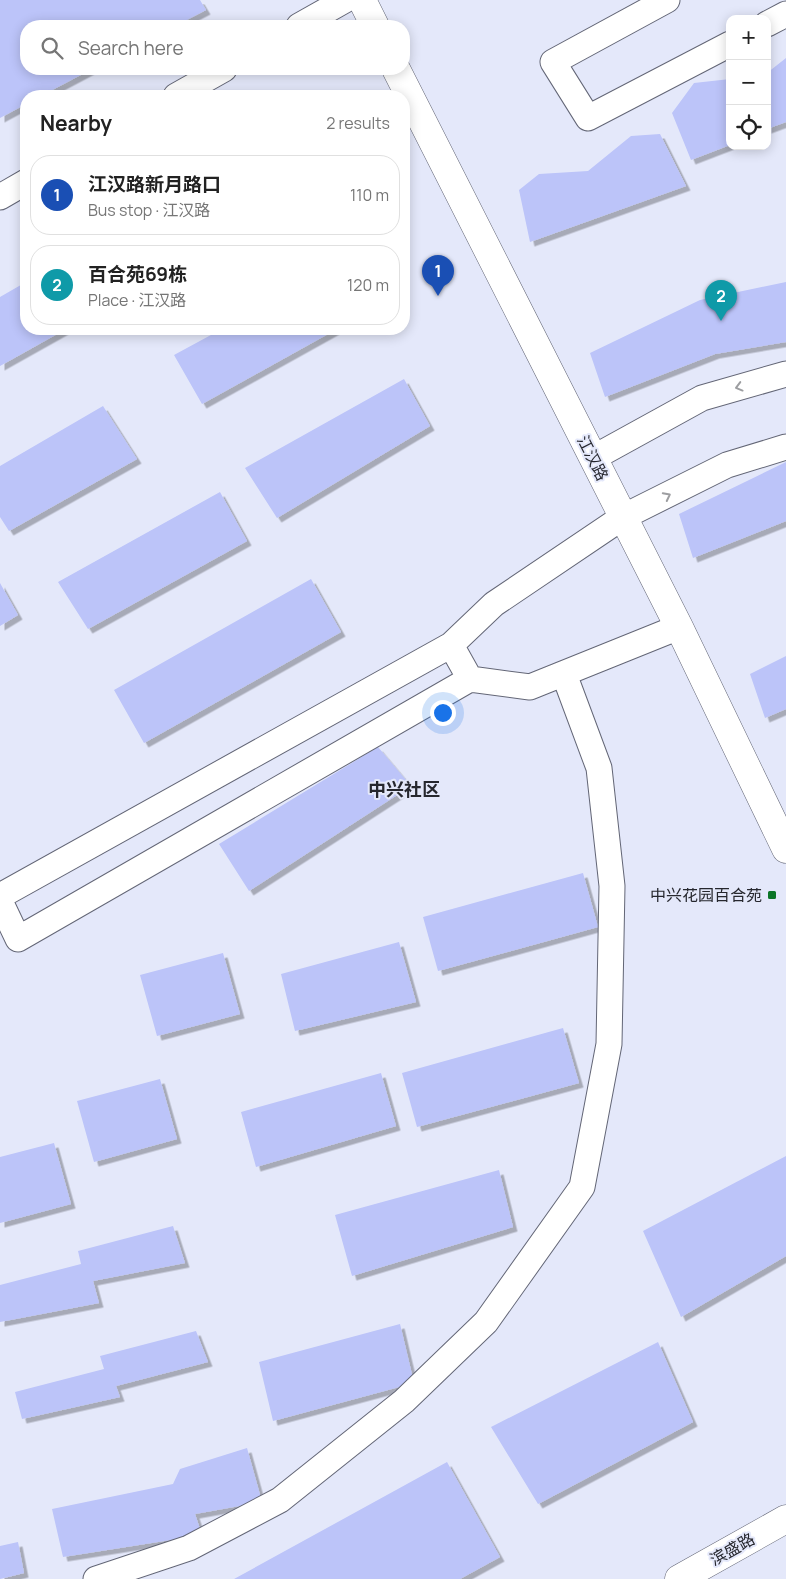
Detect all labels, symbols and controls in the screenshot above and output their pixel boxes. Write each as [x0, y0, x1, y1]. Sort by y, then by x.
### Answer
map controls [726, 15, 771, 150]
button: + [726, 15, 771, 60]
search box [20, 20, 410, 75]
icon: search [38, 34, 66, 62]
text: Search here [78, 35, 184, 61]
button: − [726, 60, 771, 105]
button: locate [726, 105, 771, 150]
text: Nearby [40, 109, 112, 137]
text: 2 results [326, 112, 390, 134]
text: 江汉路新月路口 [88, 171, 221, 197]
text: 1 [53, 184, 61, 206]
text: 110 m [350, 184, 389, 206]
text: Bus stop · 江汉路 [88, 199, 210, 221]
pin: 1 [422, 255, 454, 296]
text: 百合苑69栋 [88, 261, 187, 287]
text: 2 [52, 274, 62, 296]
text: 120 m [347, 274, 389, 296]
pin: 2 [705, 280, 737, 321]
text: Place · 江汉路 [88, 289, 186, 311]
one-way arrow [735, 382, 744, 392]
street label: 江汉路 [572, 432, 614, 484]
one-way arrow [661, 492, 670, 502]
your location [430, 700, 456, 726]
district label: 中兴社区 [368, 777, 440, 801]
place label: 中兴花园百合苑 [650, 884, 762, 906]
marker: 中兴花园百合苑 [766, 889, 778, 901]
street label: 滨盛路 [706, 1528, 758, 1570]

